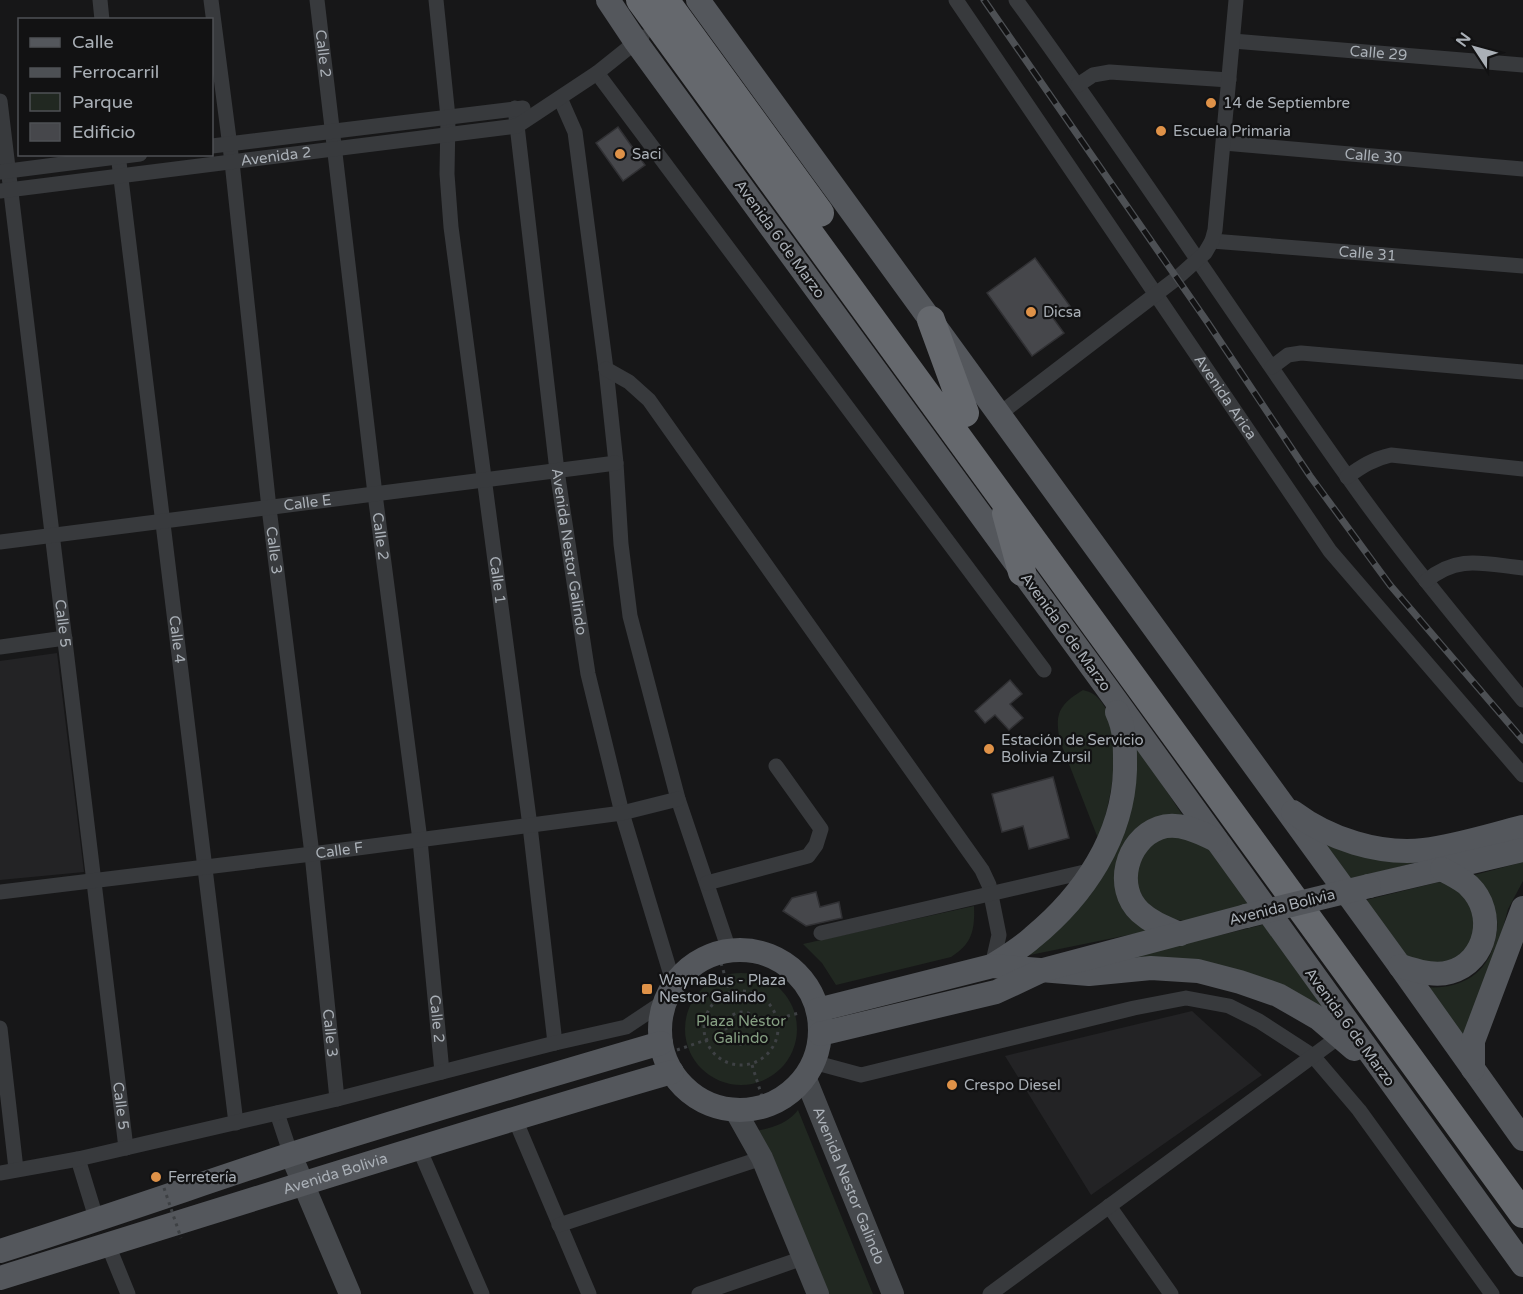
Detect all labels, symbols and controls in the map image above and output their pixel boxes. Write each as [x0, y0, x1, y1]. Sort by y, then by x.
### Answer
legend [18, 18, 213, 156]
north arrow [1445, 18, 1505, 78]
street label: Calle 2 [312, 29, 335, 79]
text: N [1452, 29, 1476, 51]
text: Calle [72, 31, 114, 53]
street label: Calle 29 [1349, 42, 1408, 64]
text: Ferrocarril [72, 61, 159, 83]
text: Parque [72, 91, 133, 113]
place label: 14 de Septiembre [1223, 94, 1350, 112]
marker: 14 de Septiembre [1204, 96, 1218, 110]
text: Edificio [72, 121, 136, 143]
place label: Escuela Primaria [1173, 122, 1291, 140]
marker: Escuela Primaria [1154, 124, 1168, 138]
street label: Avenida 2 [239, 143, 312, 170]
place label: Saci [632, 145, 661, 163]
street label: Calle 30 [1344, 145, 1403, 167]
marker: Saci [613, 147, 627, 161]
street label: Avenida 6 de Marzo [731, 176, 829, 302]
street label: Calle 31 [1338, 242, 1397, 265]
place label: Dicsa [1043, 303, 1081, 321]
marker: Dicsa [1024, 305, 1038, 319]
street label: Avenida Arica [1190, 351, 1261, 443]
street label: Avenida Nestor Galindo [548, 467, 591, 636]
street label: Calle E [282, 491, 333, 515]
street label: Calle 2 [368, 511, 393, 561]
street label: Calle 3 [262, 525, 286, 575]
street label: Calle 1 [486, 555, 510, 605]
street label: Avenida 6 de Marzo [1017, 569, 1115, 695]
street label: Calle 5 [51, 598, 75, 648]
street label: Calle 4 [165, 614, 189, 664]
place label: Estación de Servicio Bolivia Zursil [1001, 731, 1144, 766]
marker: Estación de Servicio Bolivia Zursil [982, 742, 996, 756]
street label: Calle F [315, 838, 364, 862]
street label: Avenida Bolivia [1227, 885, 1337, 929]
street label: Avenida 6 de Marzo [1301, 964, 1399, 1090]
place label: WaynaBus - Plaza Nestor Galindo [659, 971, 786, 1006]
marker: WaynaBus - Plaza Nestor Galindo [640, 982, 654, 996]
street label: Calle 2 [426, 994, 448, 1044]
street label: Calle 3 [319, 1008, 342, 1058]
park label: Plaza Néstor Galindo [696, 1012, 786, 1047]
place label: Crespo Diesel [964, 1076, 1061, 1094]
marker: Crespo Diesel [945, 1078, 959, 1092]
street label: Calle 5 [109, 1081, 133, 1131]
street label: Avenida Nestor Galindo [809, 1104, 889, 1267]
street label: Avenida Bolivia [281, 1149, 390, 1198]
place label: Ferretería [168, 1168, 237, 1186]
marker: Ferretería [149, 1170, 163, 1184]

